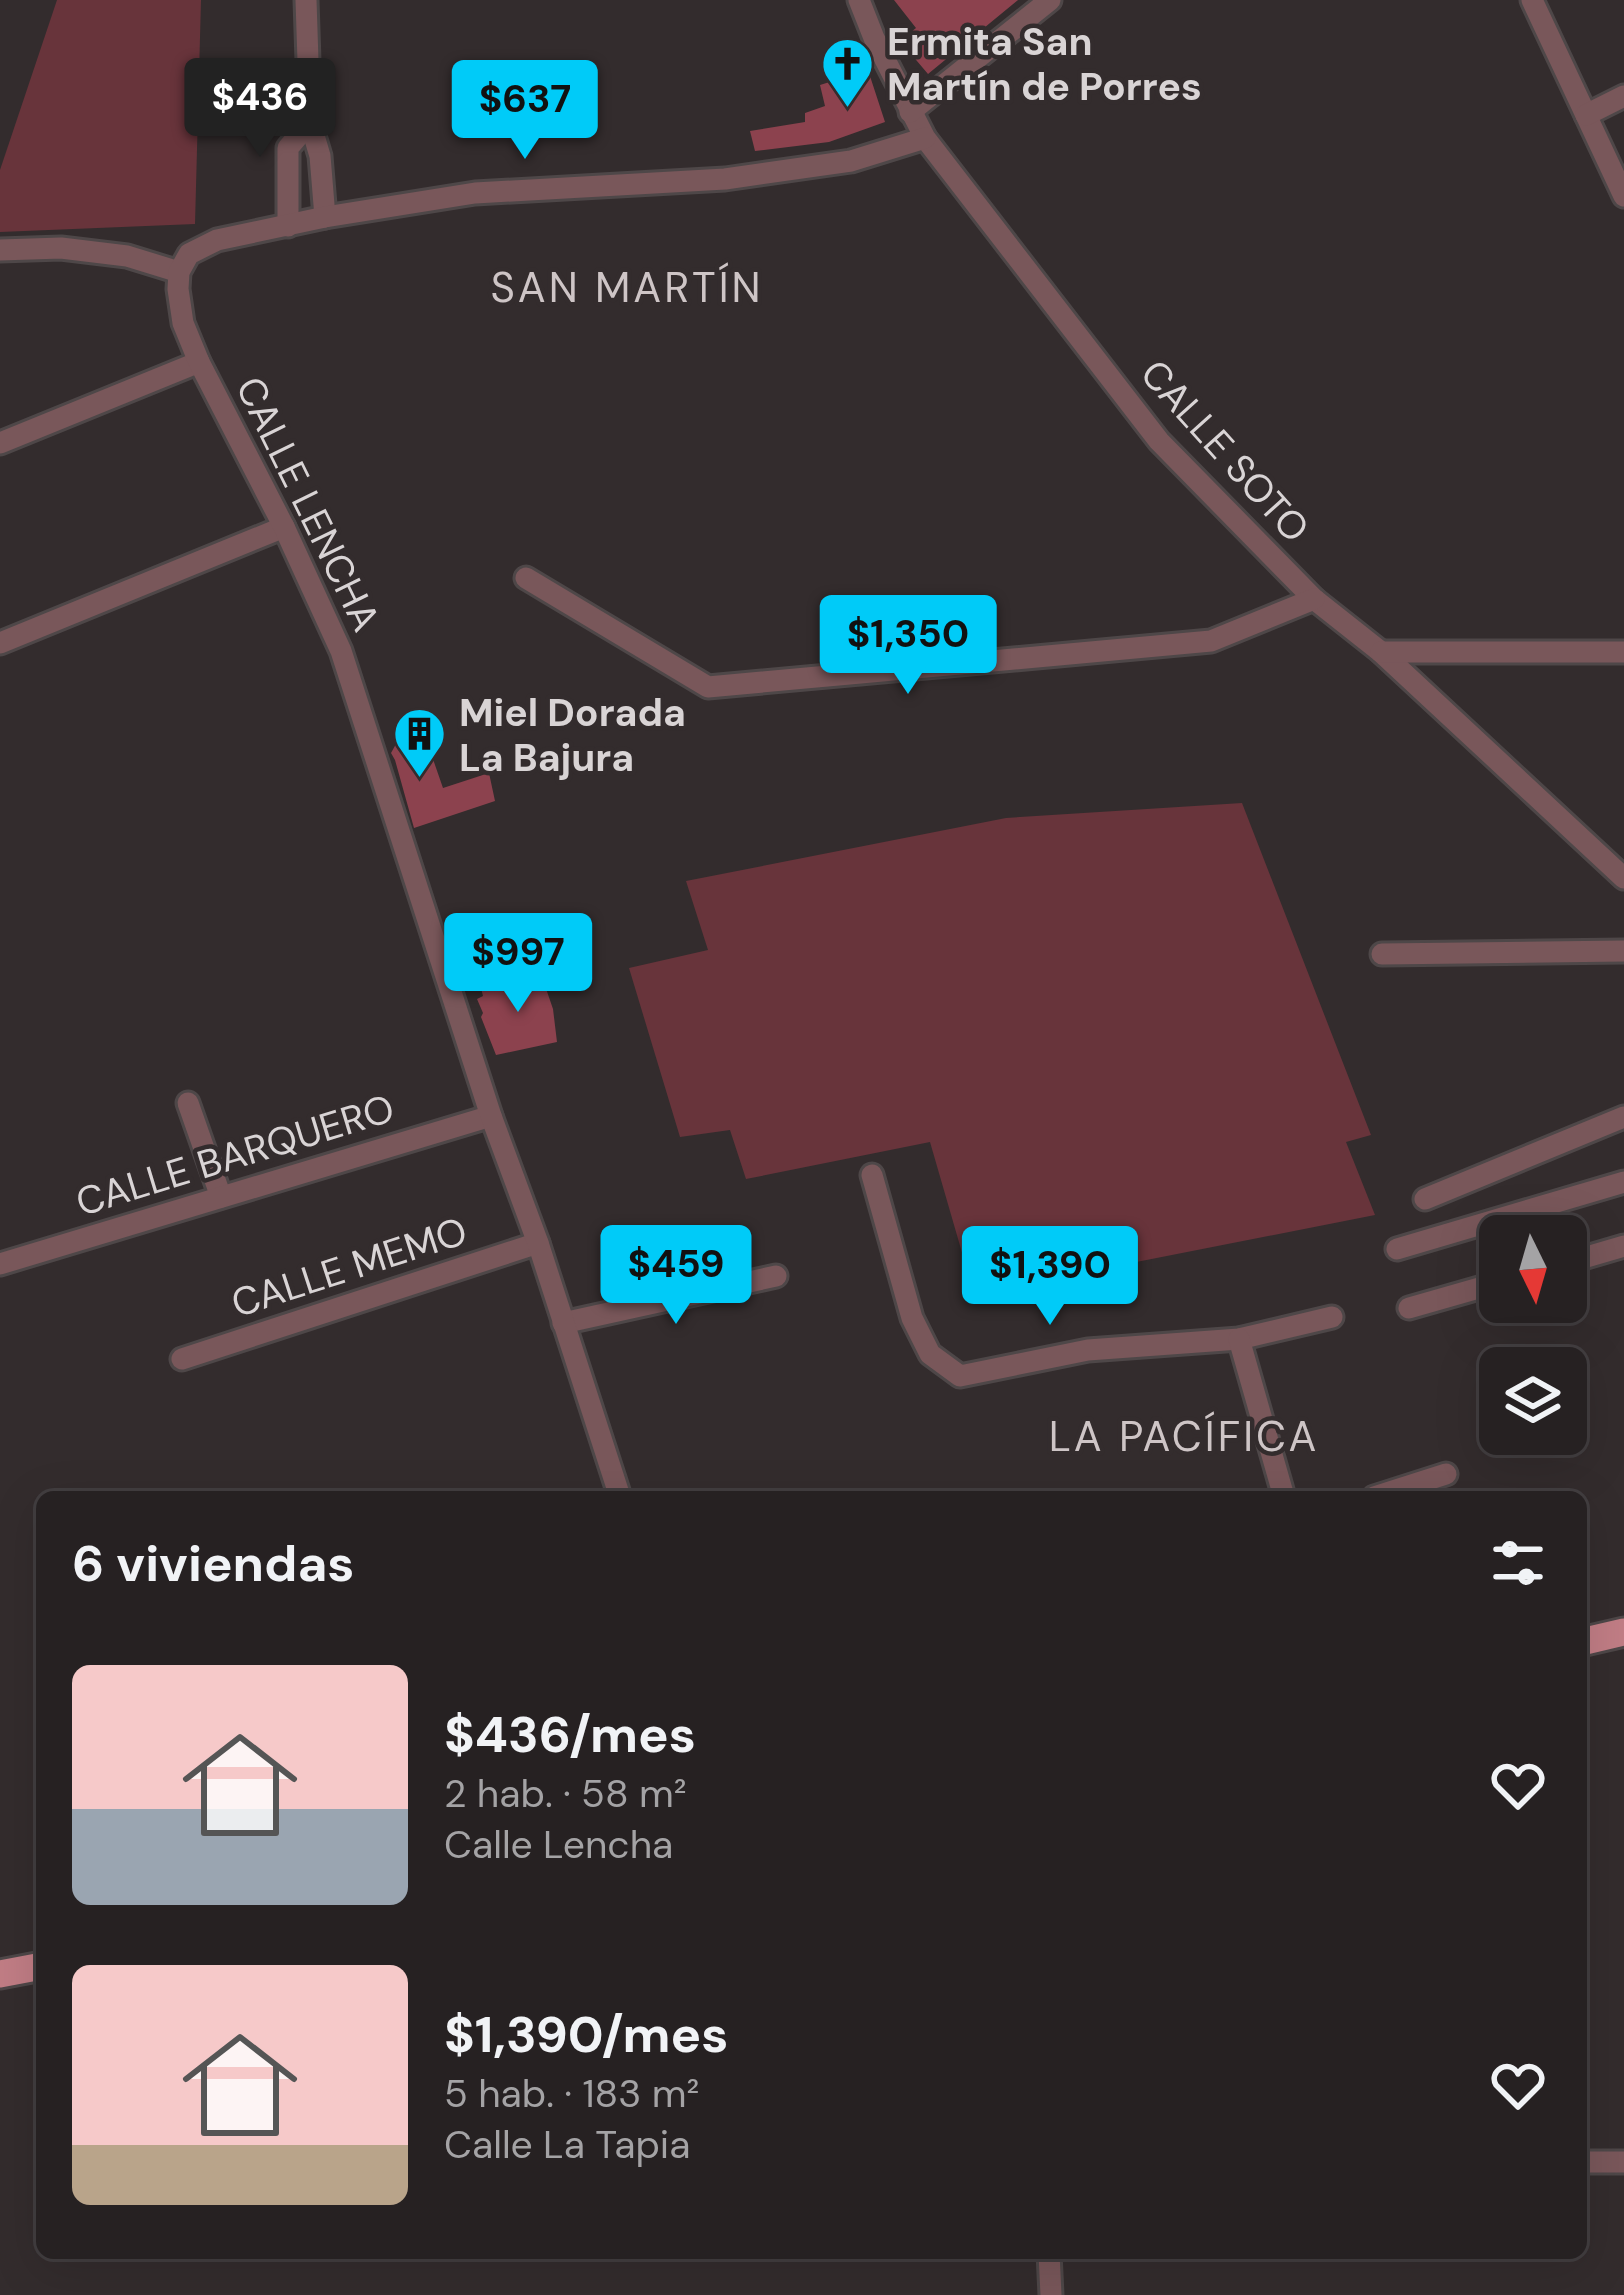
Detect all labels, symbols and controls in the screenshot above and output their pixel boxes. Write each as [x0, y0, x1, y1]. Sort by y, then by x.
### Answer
place label: Ermita San Martín de Porres [887, 16, 1202, 112]
church icon: Ermita San Martín de Porres [820, 35, 876, 109]
pin: $436 [189, 58, 331, 160]
pin: $637 [454, 60, 596, 162]
text: $436 [211, 71, 309, 122]
text: $637 [479, 73, 571, 124]
district label: SAN MARTÍN [490, 260, 764, 315]
street label: CALLE SOTO [1130, 349, 1320, 553]
street label: CALLE LENCHA [224, 368, 392, 640]
pin: $1,350 [810, 595, 1006, 697]
text: $1,350 [847, 608, 969, 659]
place label: Miel Dorada La Bajura [459, 687, 686, 783]
building icon: Miel Dorada La Bajura [392, 706, 448, 780]
pin: $997 [447, 913, 589, 1015]
text: $997 [471, 926, 565, 977]
street label: CALLE BARQUERO [70, 1082, 400, 1228]
street label: CALLE MEMO [225, 1205, 473, 1329]
north arrow [1479, 1215, 1587, 1323]
map controls [1479, 1215, 1587, 1455]
pin: $459 [605, 1225, 747, 1327]
pin: $1,390 [952, 1226, 1148, 1328]
text: $459 [627, 1238, 725, 1289]
text: $1,390 [989, 1239, 1111, 1290]
button: layers [1479, 1347, 1587, 1455]
district label: LA PACÍFICA [1049, 1409, 1319, 1464]
text: 6 viviendas [72, 1530, 355, 1597]
icon: filters [1485, 1530, 1551, 1596]
text: $436/mes [444, 1701, 696, 1768]
icon: home [168, 1713, 312, 1857]
icon: heart [1485, 1752, 1551, 1818]
text: 2 hab. · 58 m² [444, 1768, 687, 1819]
text: Calle Lencha [444, 1819, 673, 1870]
text: $1,390/mes [444, 2001, 728, 2068]
icon: home [168, 2013, 312, 2157]
icon: heart [1485, 2052, 1551, 2118]
text: 5 hab. · 183 m² [444, 2068, 699, 2119]
text: Calle La Tapia [444, 2119, 690, 2170]

